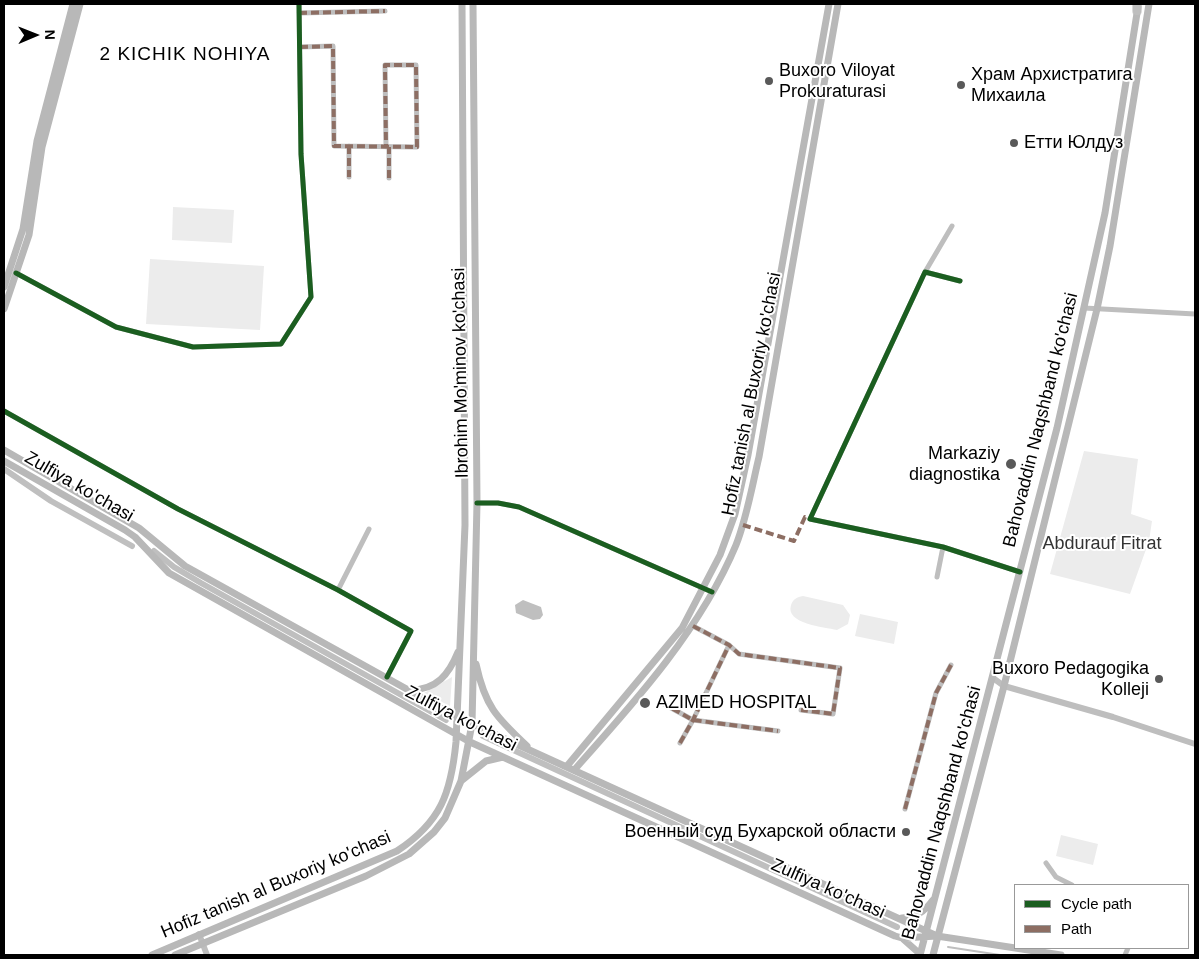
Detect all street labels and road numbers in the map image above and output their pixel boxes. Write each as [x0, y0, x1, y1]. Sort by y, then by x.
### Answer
street label: Ibrohim Mo'minov ko'chasi [448, 267, 474, 479]
street label: Hofiz tanish al Buxoriy ko'chasi [718, 270, 786, 518]
street label: Bahovaddin Naqshband ko'chasi [999, 290, 1083, 550]
street label: Zulfiya ko'chasi [21, 447, 137, 527]
street label: Zulfiya ko'chasi [402, 682, 520, 756]
street label: Bahovaddin Naqshband ko'chasi [898, 684, 986, 942]
street label: Hofiz tanish al Buxoriy ko'chasi [158, 827, 394, 943]
street label: Zulfiya ko'chasi [768, 854, 888, 924]

